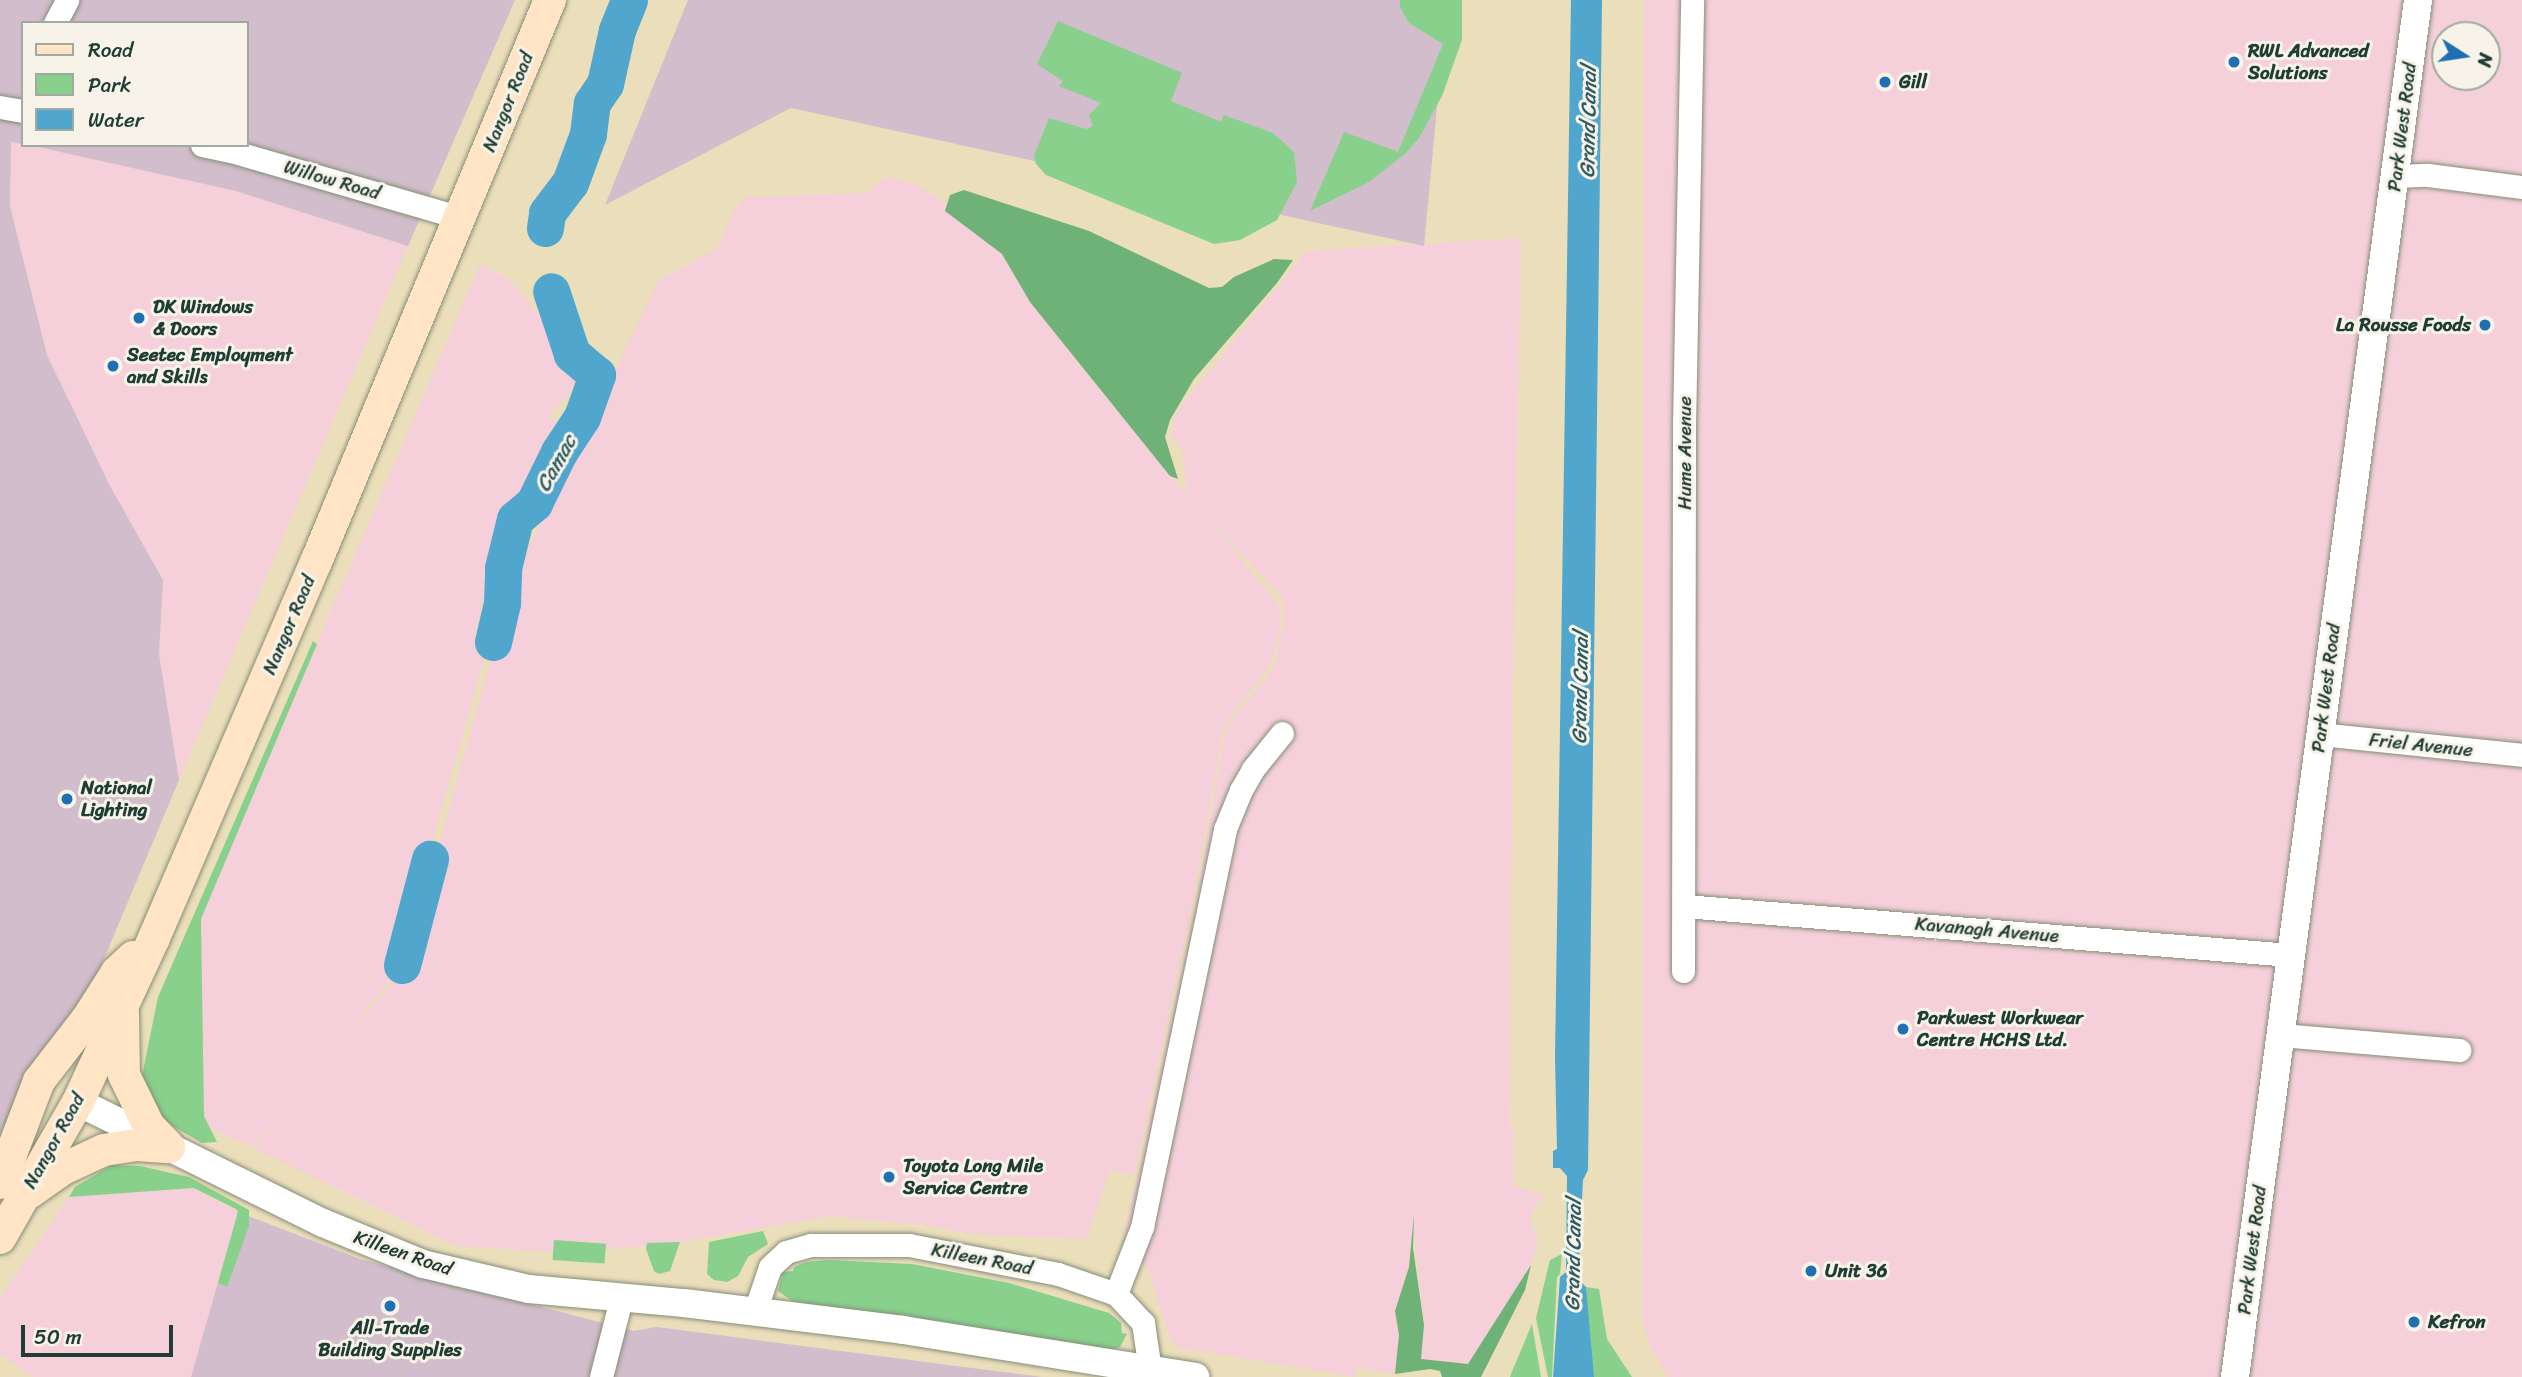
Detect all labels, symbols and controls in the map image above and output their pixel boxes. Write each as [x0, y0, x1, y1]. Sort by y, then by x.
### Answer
legend [21, 21, 248, 147]
north arrow [2431, 21, 2501, 91]
text: Road [88, 31, 133, 69]
place label: RWL Advanced Solutions [2248, 40, 2369, 84]
street label: Nangor Road [478, 49, 538, 155]
text: N [2468, 50, 2503, 70]
marker: RWL Advanced Solutions [2226, 54, 2242, 70]
street label: Park West Road [2383, 61, 2421, 193]
text: Park [88, 66, 131, 104]
water label: Grand Canal [1574, 66, 1602, 178]
place label: Gill [1899, 71, 1927, 93]
marker: Gill [1877, 74, 1893, 90]
text: Water [88, 101, 143, 139]
street label: Willow Road [281, 155, 383, 205]
place label: DK Windows & Doors [153, 296, 253, 340]
marker: DK Windows & Doors [131, 310, 147, 326]
place label: La Rousse Foods [2336, 314, 2471, 336]
marker: La Rousse Foods [2477, 317, 2493, 333]
place label: Seetec Employment and Skills [127, 344, 293, 388]
marker: Seetec Employment and Skills [105, 358, 121, 374]
street label: Hume Avenue [1674, 396, 1696, 510]
water label: Camac [530, 430, 582, 496]
street label: Nangor Road [258, 572, 320, 678]
street label: Park West Road [2307, 622, 2345, 754]
water label: Grand Canal [1566, 632, 1594, 744]
street label: Friel Avenue [2368, 728, 2474, 762]
place label: National Lighting [81, 777, 152, 821]
marker: National Lighting [59, 791, 75, 807]
street label: Kavanagh Avenue [1914, 912, 2060, 948]
place label: Parkwest Workwear Centre HCHS Ltd. [1917, 1007, 2083, 1051]
marker: Parkwest Workwear Centre HCHS Ltd. [1895, 1021, 1911, 1037]
street label: Nangor Road [18, 1089, 90, 1193]
place label: Toyota Long Mile Service Centre [903, 1155, 1043, 1199]
marker: Toyota Long Mile Service Centre [881, 1169, 897, 1185]
street label: Park West Road [2233, 1184, 2271, 1316]
water label: Grand Canal [1559, 1199, 1587, 1311]
street label: Killeen Road [351, 1226, 455, 1280]
street label: Killeen Road [929, 1238, 1035, 1280]
place label: Unit 36 [1825, 1260, 1888, 1282]
marker: Unit 36 [1803, 1263, 1819, 1279]
marker: All-Trade Building Supplies [382, 1298, 398, 1314]
scale bar [24, 1310, 177, 1354]
place label: Kefron [2428, 1311, 2485, 1333]
marker: Kefron [2406, 1314, 2422, 1330]
place label: All-Trade Building Supplies [318, 1317, 462, 1361]
text: 50 m [34, 1318, 82, 1356]

